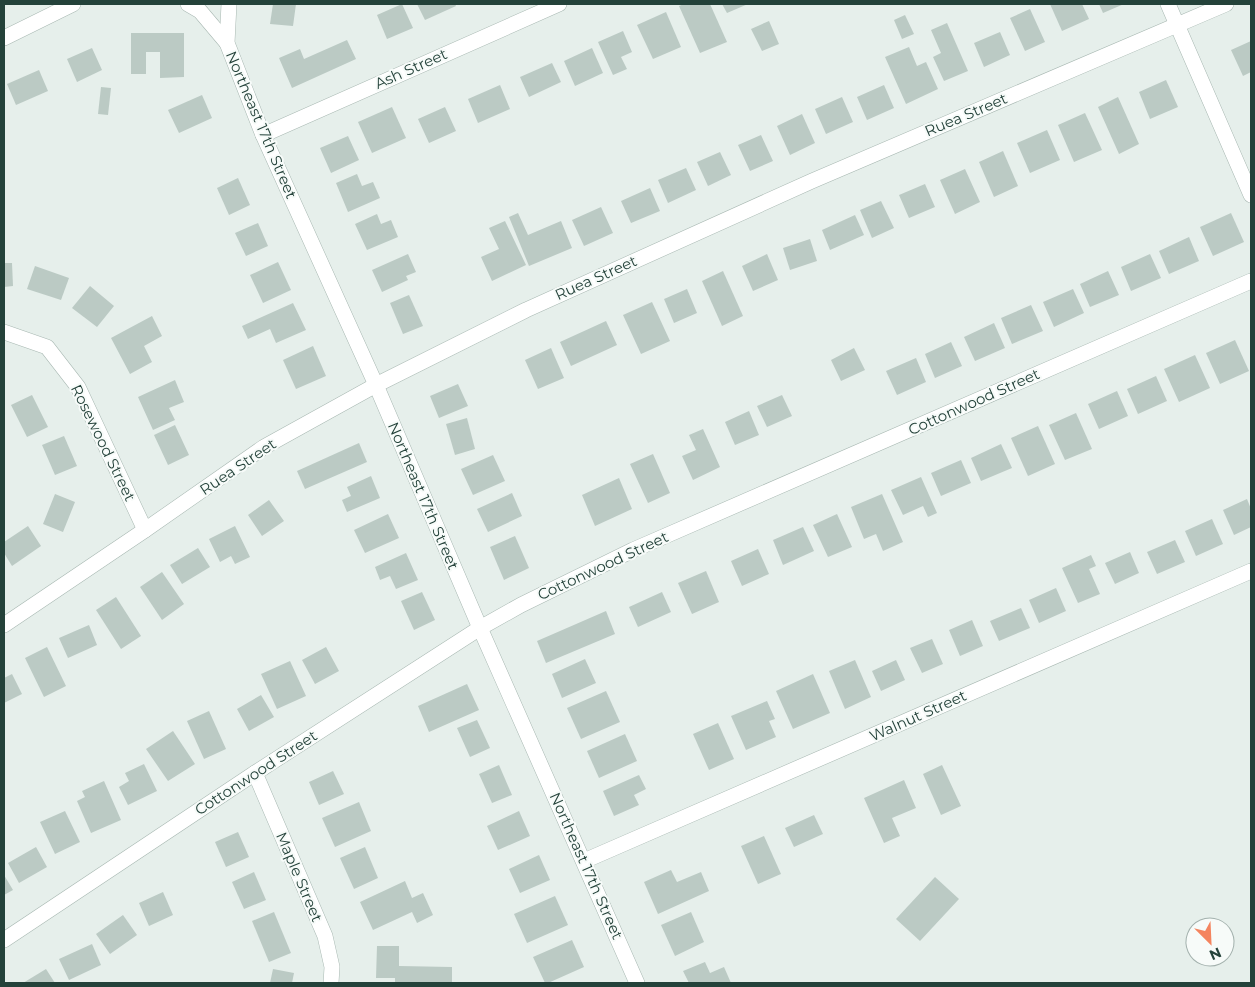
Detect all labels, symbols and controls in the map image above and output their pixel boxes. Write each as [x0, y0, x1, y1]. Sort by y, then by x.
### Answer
street label: Ash Street [372, 44, 450, 93]
street label: Northeast 17th Street [222, 48, 301, 202]
street label: Ruea Street [922, 89, 1010, 140]
street label: Ruea Street [552, 251, 640, 304]
street label: Cottonwood Street [905, 364, 1043, 439]
street label: Rosewood Street [67, 381, 140, 504]
street label: Northeast 17th Street [384, 419, 463, 573]
street label: Ruea Street [196, 434, 279, 499]
street label: Cottonwood Street [534, 527, 671, 604]
street label: Walnut Street [866, 686, 969, 745]
street label: Cottonwood Street [191, 726, 320, 819]
street label: Northeast 17th Street [546, 789, 627, 942]
street label: Maple Street [272, 829, 327, 925]
north arrow [1185, 917, 1235, 967]
text: N [1206, 943, 1224, 964]

